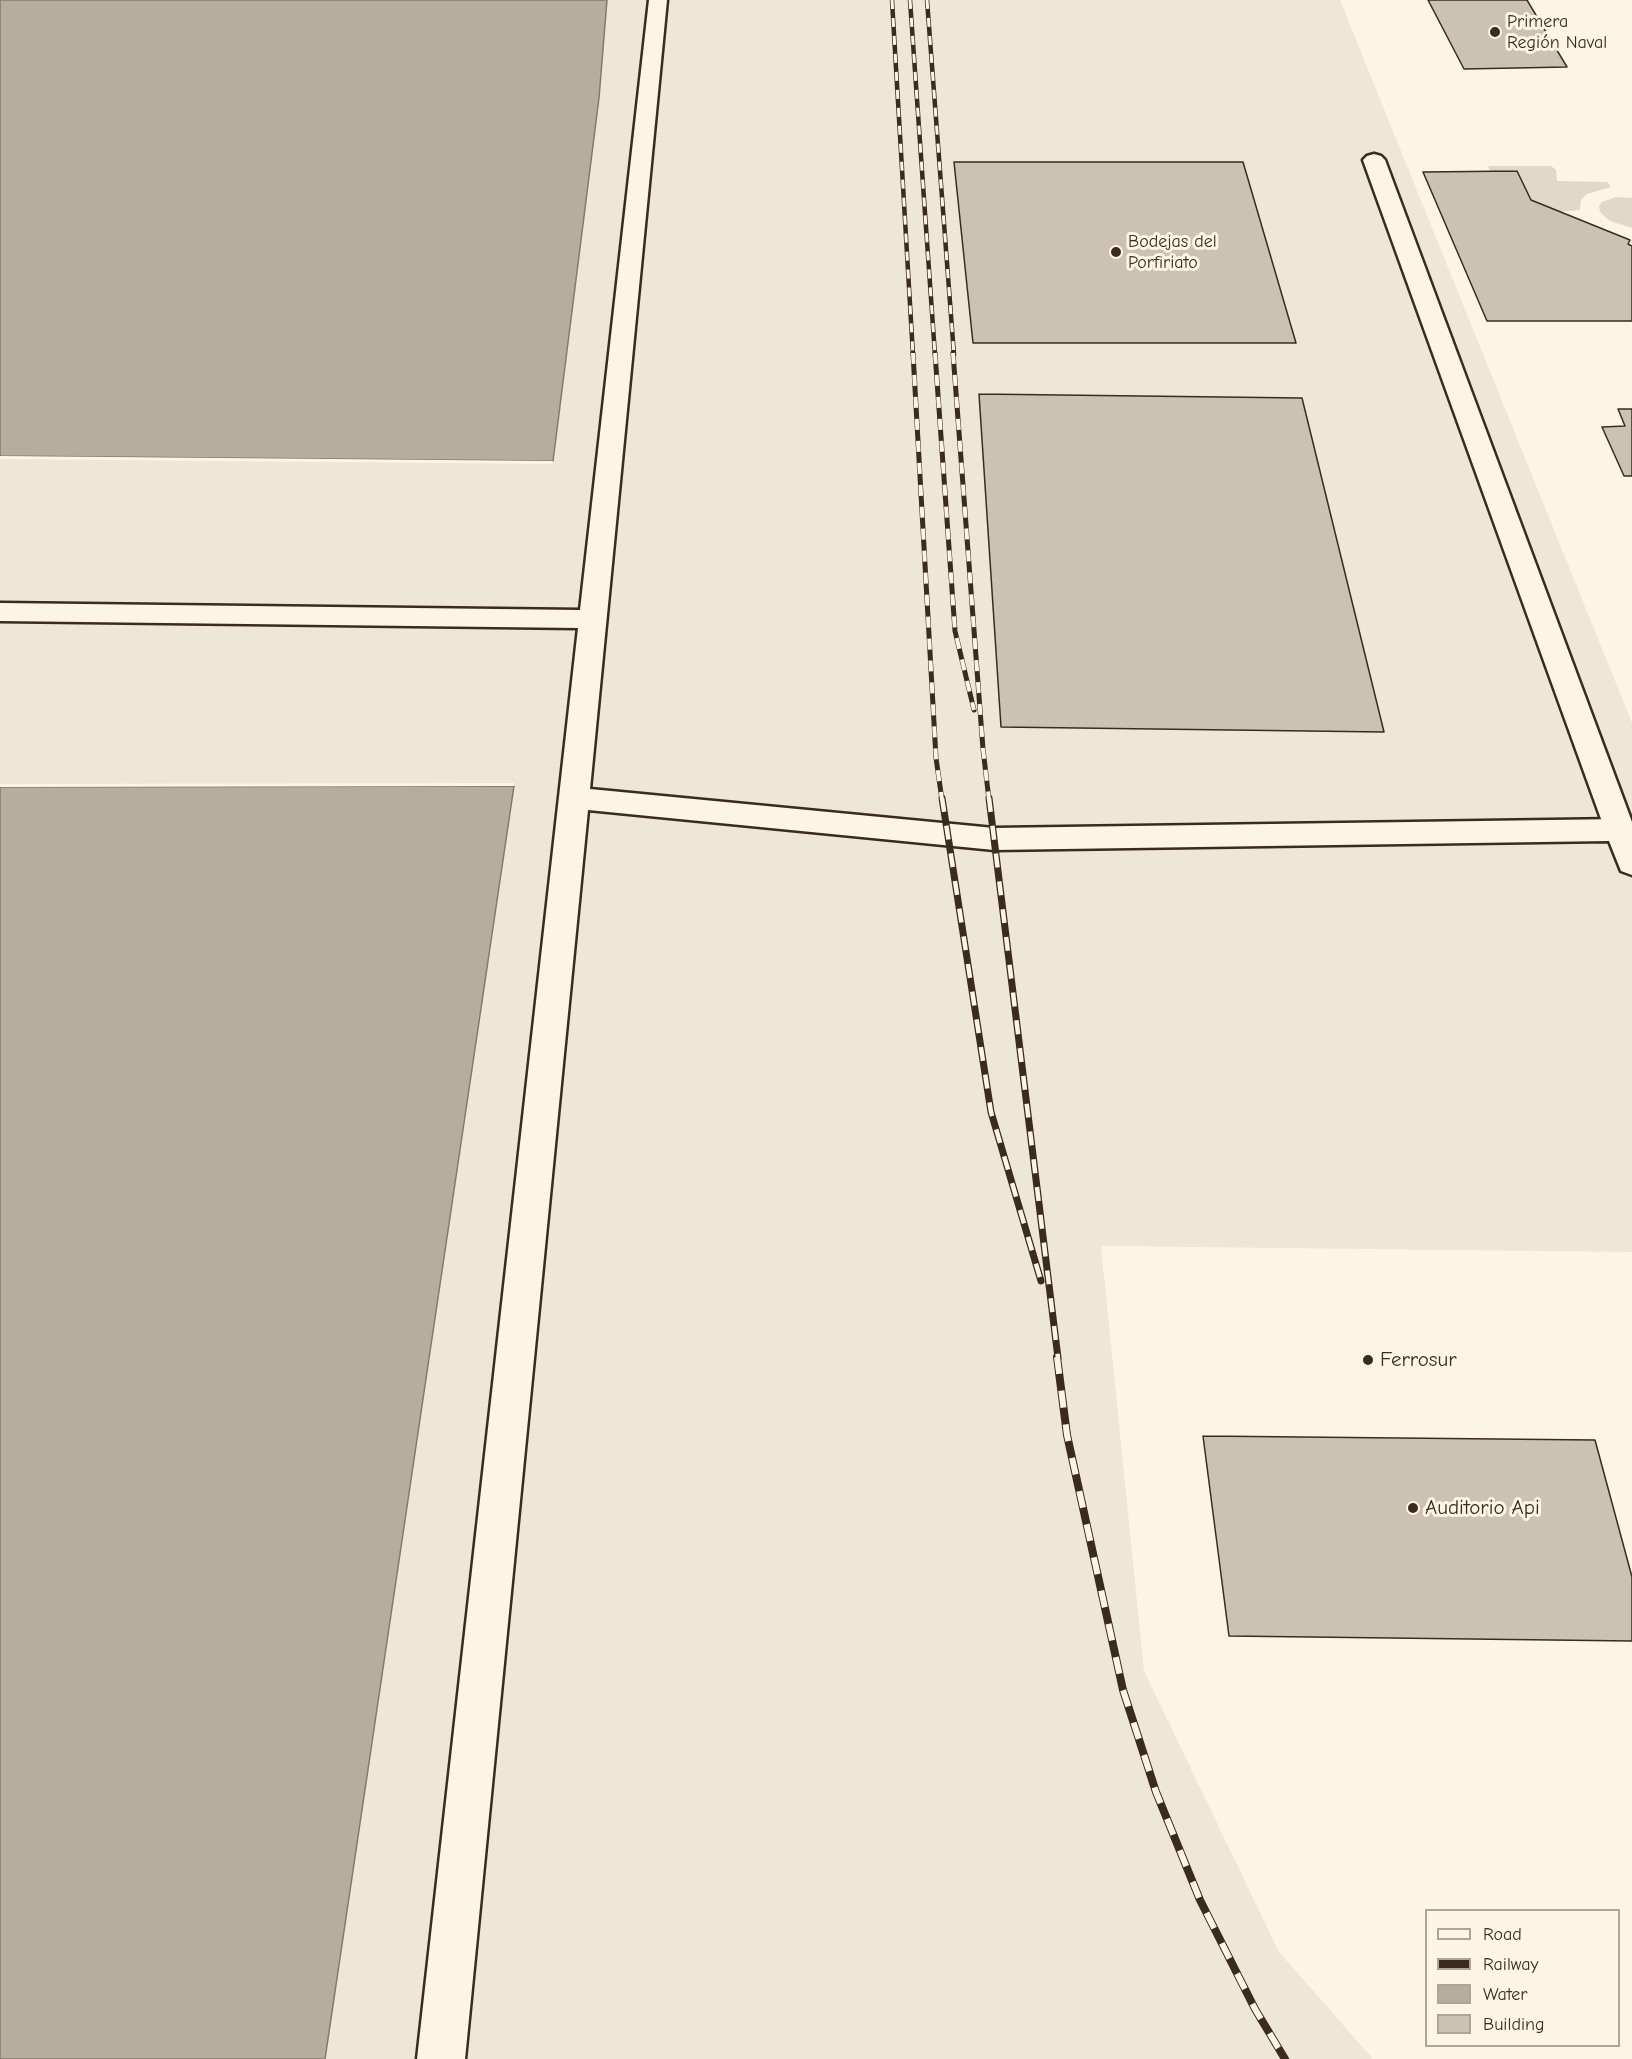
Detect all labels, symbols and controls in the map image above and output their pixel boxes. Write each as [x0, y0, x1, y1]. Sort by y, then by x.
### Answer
place label: Primera Región Naval [1507, 11, 1607, 54]
marker: Primera Región Naval [1488, 25, 1502, 39]
place label: Bodejas del Porfiriato [1128, 231, 1217, 274]
marker: Bodejas del Porfiriato [1109, 245, 1123, 259]
place label: Ferrosur [1380, 1347, 1457, 1373]
marker: Ferrosur [1361, 1353, 1375, 1367]
place label: Auditorio Api [1425, 1495, 1540, 1521]
marker: Auditorio Api [1406, 1501, 1420, 1515]
legend [1425, 1909, 1620, 2047]
text: Road [1483, 1924, 1522, 1945]
text: Railway [1483, 1954, 1539, 1975]
text: Water [1483, 1984, 1527, 2005]
text: Building [1483, 2014, 1545, 2035]

